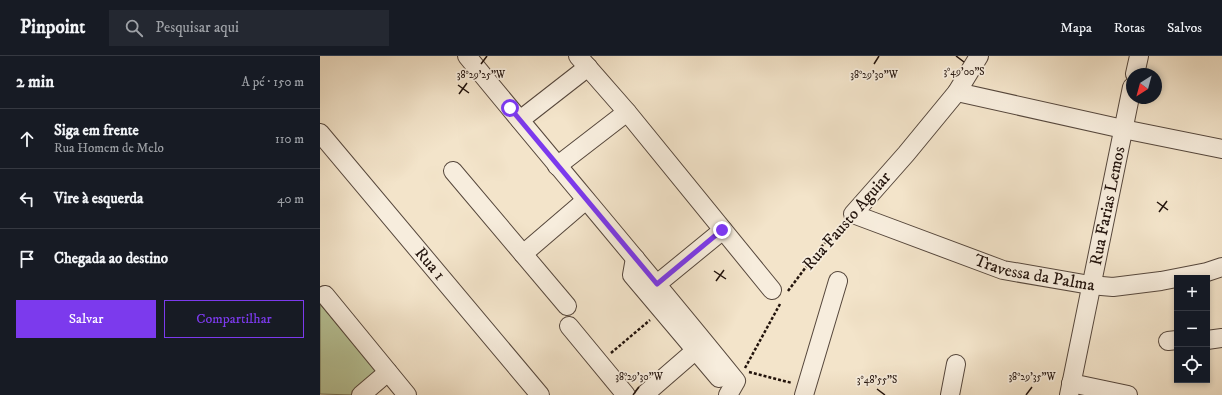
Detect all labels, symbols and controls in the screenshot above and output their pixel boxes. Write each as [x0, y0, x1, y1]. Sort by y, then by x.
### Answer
search box [109, 10, 389, 46]
text: Pinpoint [20, 16, 85, 39]
icon: search [123, 17, 145, 39]
text: Pesquisar aqui [155, 18, 239, 37]
text: Mapa [1060, 19, 1092, 37]
text: Rotas [1114, 19, 1145, 37]
text: Salvos [1167, 19, 1202, 37]
text: 3°49'00"S [943, 66, 985, 78]
north arrow [1126, 68, 1162, 104]
text: 38°29'25"W [457, 69, 506, 81]
text: 38°29'30"W [850, 69, 899, 81]
text: 2 min [16, 71, 54, 93]
text: A pé · 150 m [242, 74, 304, 90]
route start [501, 99, 519, 117]
text: Siga em frente [54, 121, 139, 140]
icon: ahead [16, 128, 38, 150]
text: 110 m [275, 131, 304, 147]
text: Rua Homem de Melo [54, 140, 164, 156]
street label: Rua Farias Lemos [1085, 144, 1131, 267]
street label: Rua Fausto Aguiar [798, 166, 896, 275]
icon: left [16, 188, 38, 210]
text: Vire à esquerda [54, 189, 143, 208]
text: 40 m [277, 191, 304, 207]
route end [713, 221, 731, 239]
street label: Rua 1 [410, 243, 450, 285]
icon: arrive [16, 248, 38, 270]
text: Chegada ao destino [54, 249, 168, 268]
street label: Travessa da Palma [971, 249, 1096, 296]
map controls [1174, 275, 1210, 383]
button: + [1174, 275, 1210, 311]
button: Salvar [16, 300, 156, 338]
button: Compartilhar [164, 300, 304, 338]
button: − [1174, 311, 1210, 347]
button: locate [1174, 347, 1210, 383]
text: 38°29'30"W [615, 371, 664, 383]
text: 38°29'35"W [1008, 371, 1056, 383]
text: 3°48'55"S [857, 374, 897, 386]

